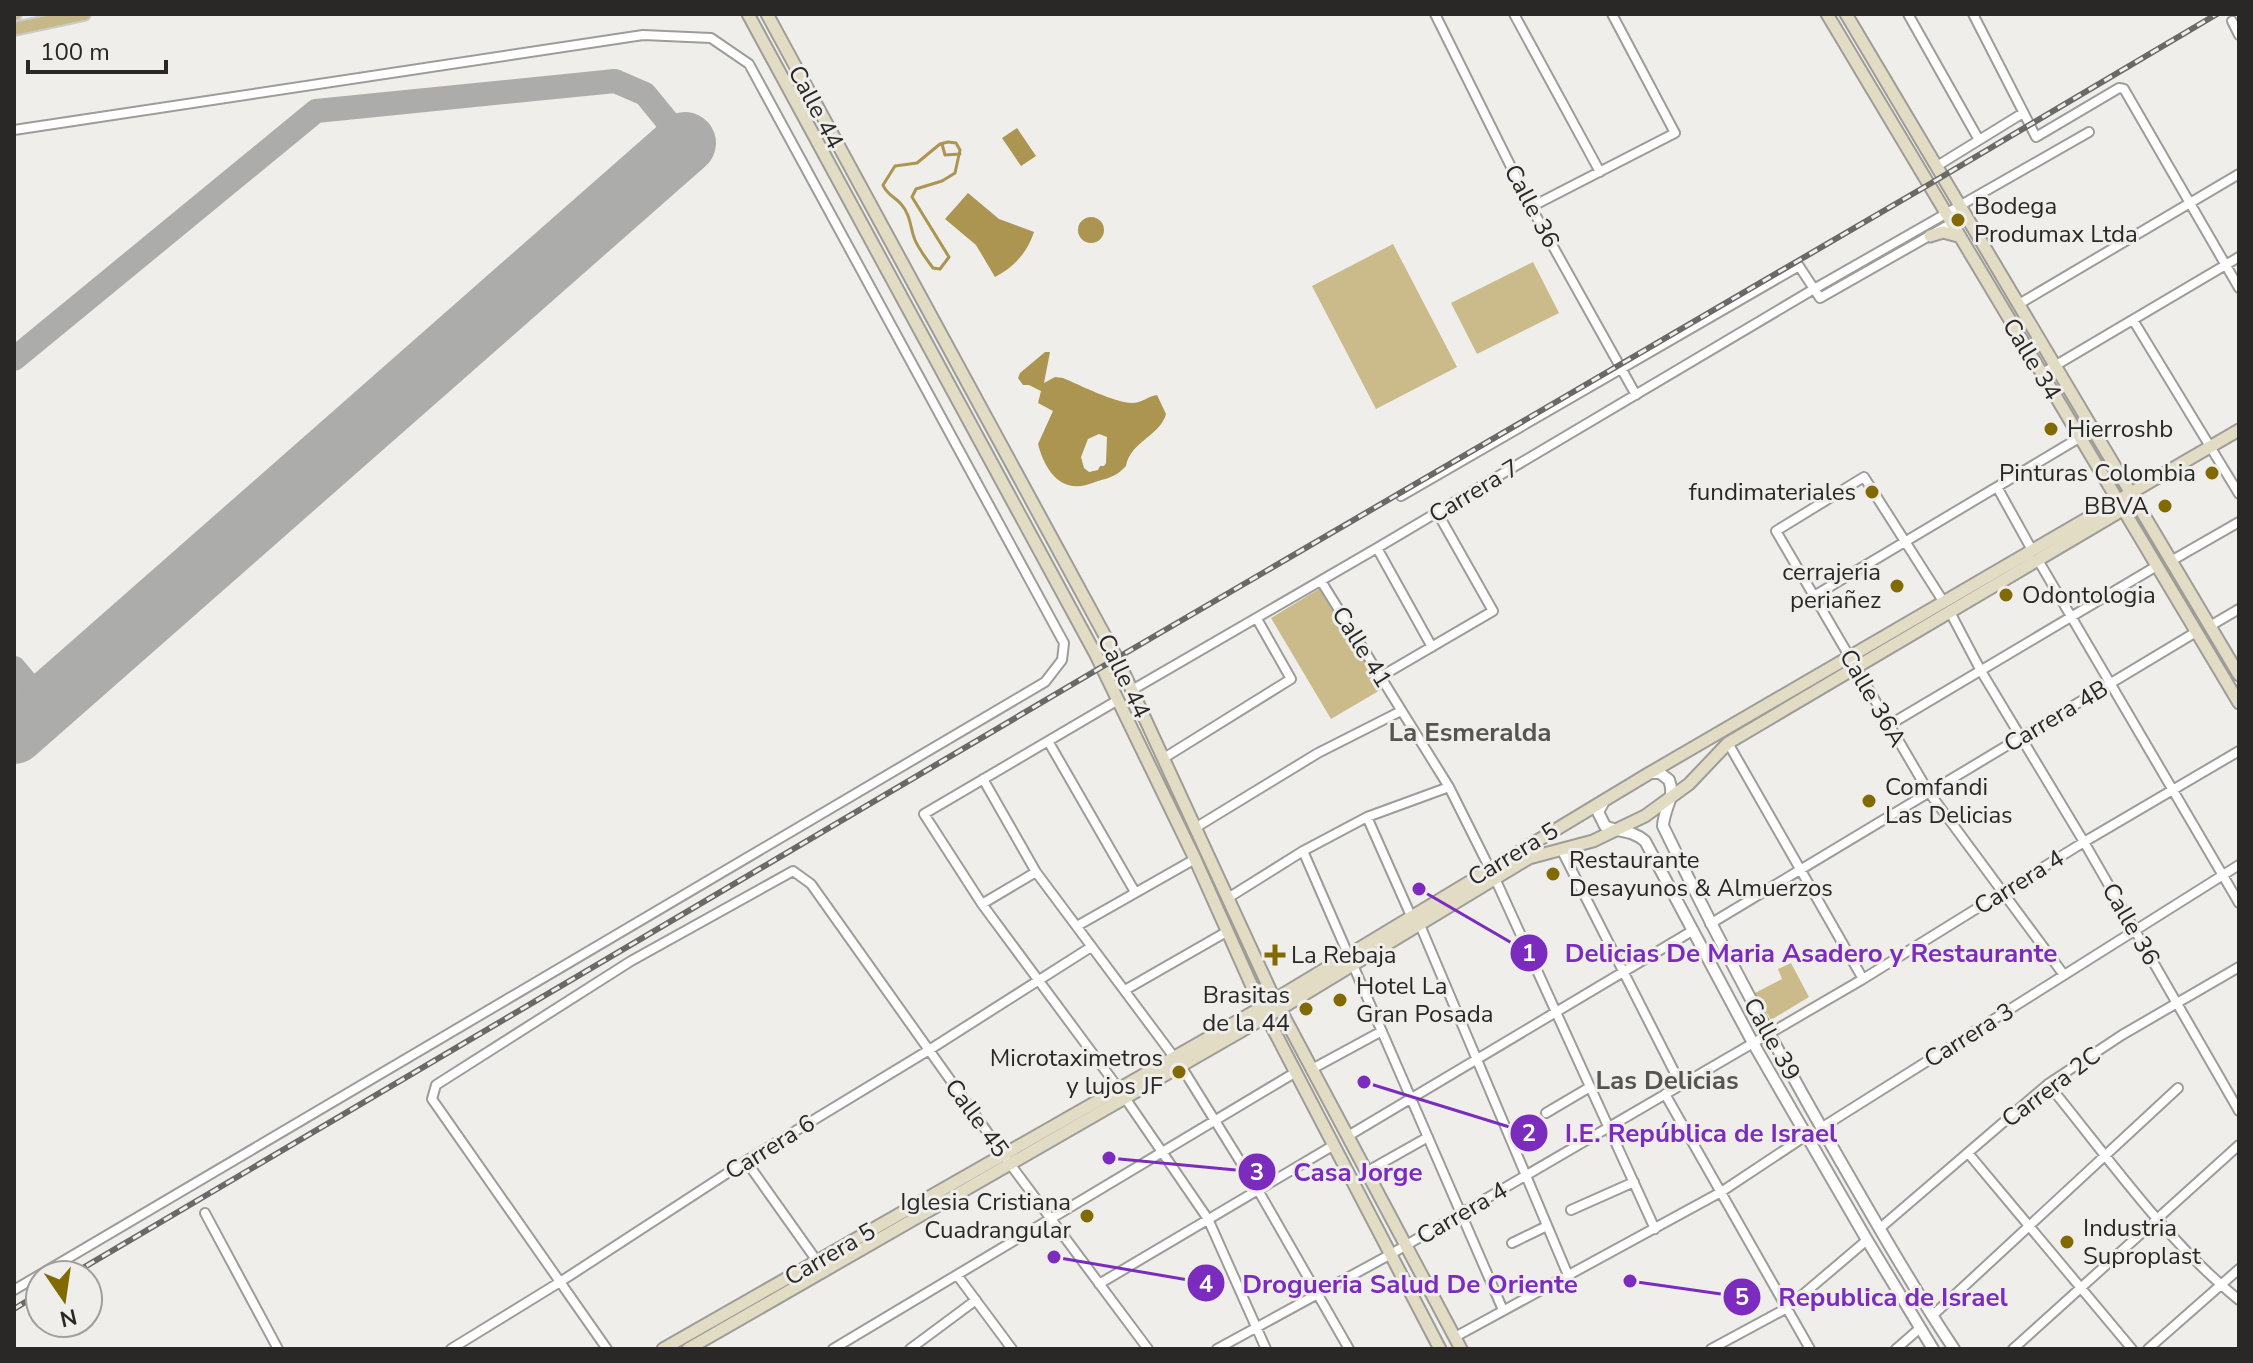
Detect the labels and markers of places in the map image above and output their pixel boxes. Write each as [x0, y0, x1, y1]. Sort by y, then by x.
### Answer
place label: Bodega Produmax Ltda [1974, 190, 2138, 250]
marker: Bodega Produmax Ltda [1949, 211, 1967, 229]
place label: Hierroshb [2067, 413, 2173, 445]
marker: Hierroshb [2042, 420, 2060, 438]
place label: Pinturas Colombia [1999, 457, 2196, 489]
marker: Pinturas Colombia [2203, 464, 2221, 482]
place label: fundimateriales [1689, 476, 1856, 508]
marker: fundimateriales [1863, 483, 1881, 501]
place label: BBVA [2084, 490, 2149, 522]
marker: BBVA [2156, 497, 2174, 515]
place label: cerrajeria periañez [1782, 556, 1881, 616]
marker: cerrajeria periañez [1888, 577, 1906, 595]
place label: Odontologia [2022, 579, 2156, 611]
marker: Odontologia [1997, 586, 2015, 604]
place label: Comfandi Las Delicias [1885, 771, 2013, 831]
marker: Comfandi Las Delicias [1860, 792, 1878, 810]
place label: Restaurante Desayunos & Almuerzos [1569, 844, 1833, 904]
marker: Restaurante Desayunos & Almuerzos [1544, 865, 1562, 883]
callout: Delicias De Maria Asadero y Restaurante [1509, 928, 2073, 978]
place label: La Rebaja [1291, 939, 1397, 971]
marker: La Rebaja [1266, 946, 1284, 964]
place label: Hotel La Gran Posada [1356, 970, 1493, 1030]
place label: Brasitas de la 44 [1202, 979, 1290, 1039]
marker: Hotel La Gran Posada [1331, 991, 1349, 1009]
marker: Brasitas de la 44 [1297, 1000, 1315, 1018]
place label: Microtaximetros y lujos JF [990, 1042, 1163, 1102]
marker: Microtaximetros y lujos JF [1170, 1063, 1188, 1081]
callout: I.E. República de Israel [1509, 1108, 1853, 1158]
callout: Casa Jorge [1237, 1147, 1439, 1197]
place label: Iglesia Cristiana Cuadrangular [900, 1186, 1071, 1246]
marker: Iglesia Cristiana Cuadrangular [1078, 1207, 1096, 1225]
place label: Industria Suproplast [2083, 1212, 2201, 1272]
marker: Industria Suproplast [2058, 1233, 2076, 1251]
callout: Drogueria Salud De Oriente [1186, 1258, 1594, 1308]
callout: Republica de Israel [1722, 1272, 2023, 1322]

